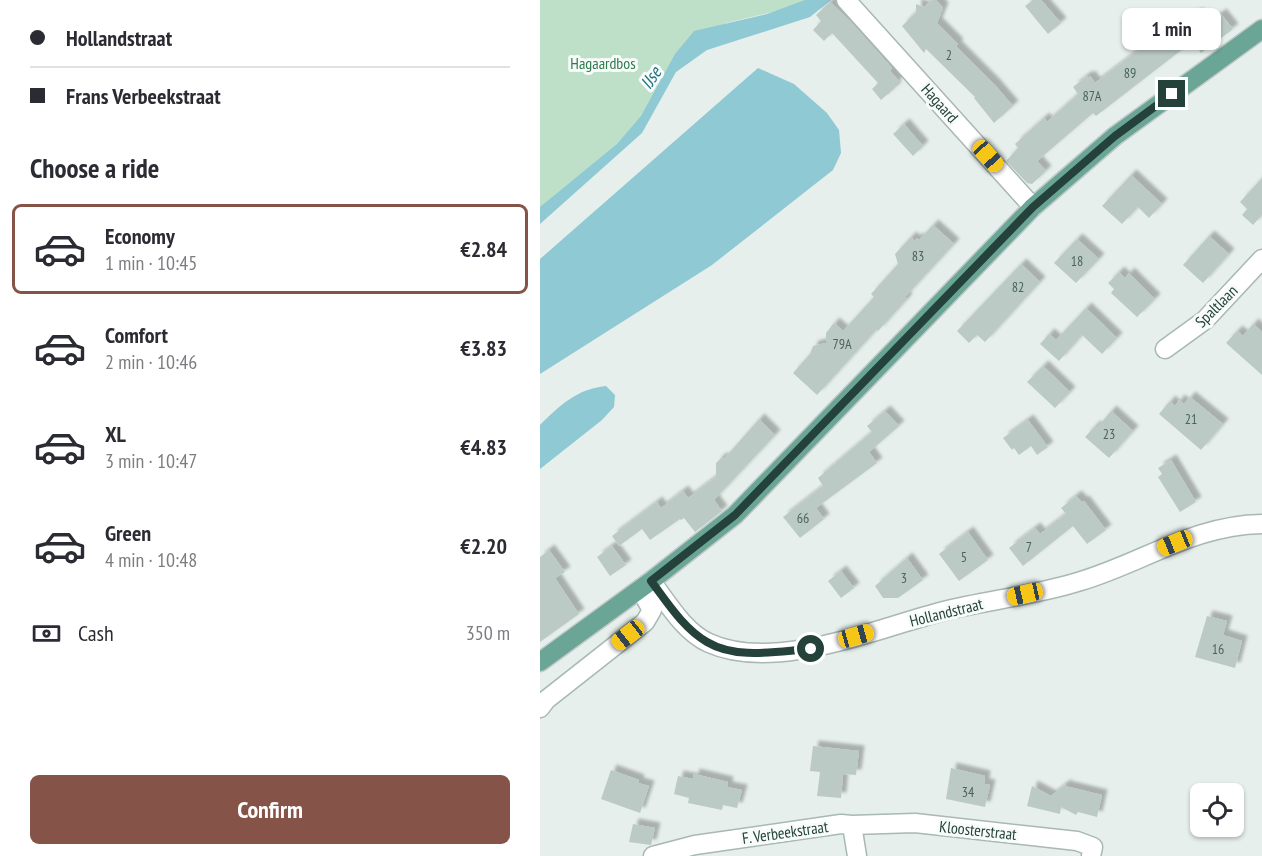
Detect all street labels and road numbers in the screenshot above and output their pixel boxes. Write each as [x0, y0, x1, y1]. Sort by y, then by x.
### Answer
street label: Hagaard [917, 79, 963, 127]
street label: Spaltlaan [1191, 281, 1241, 331]
street label: Hollandstraat [907, 593, 985, 631]
street label: F. Verbeekstraat [741, 816, 830, 848]
street label: Kloosterstraat [938, 816, 1018, 844]

